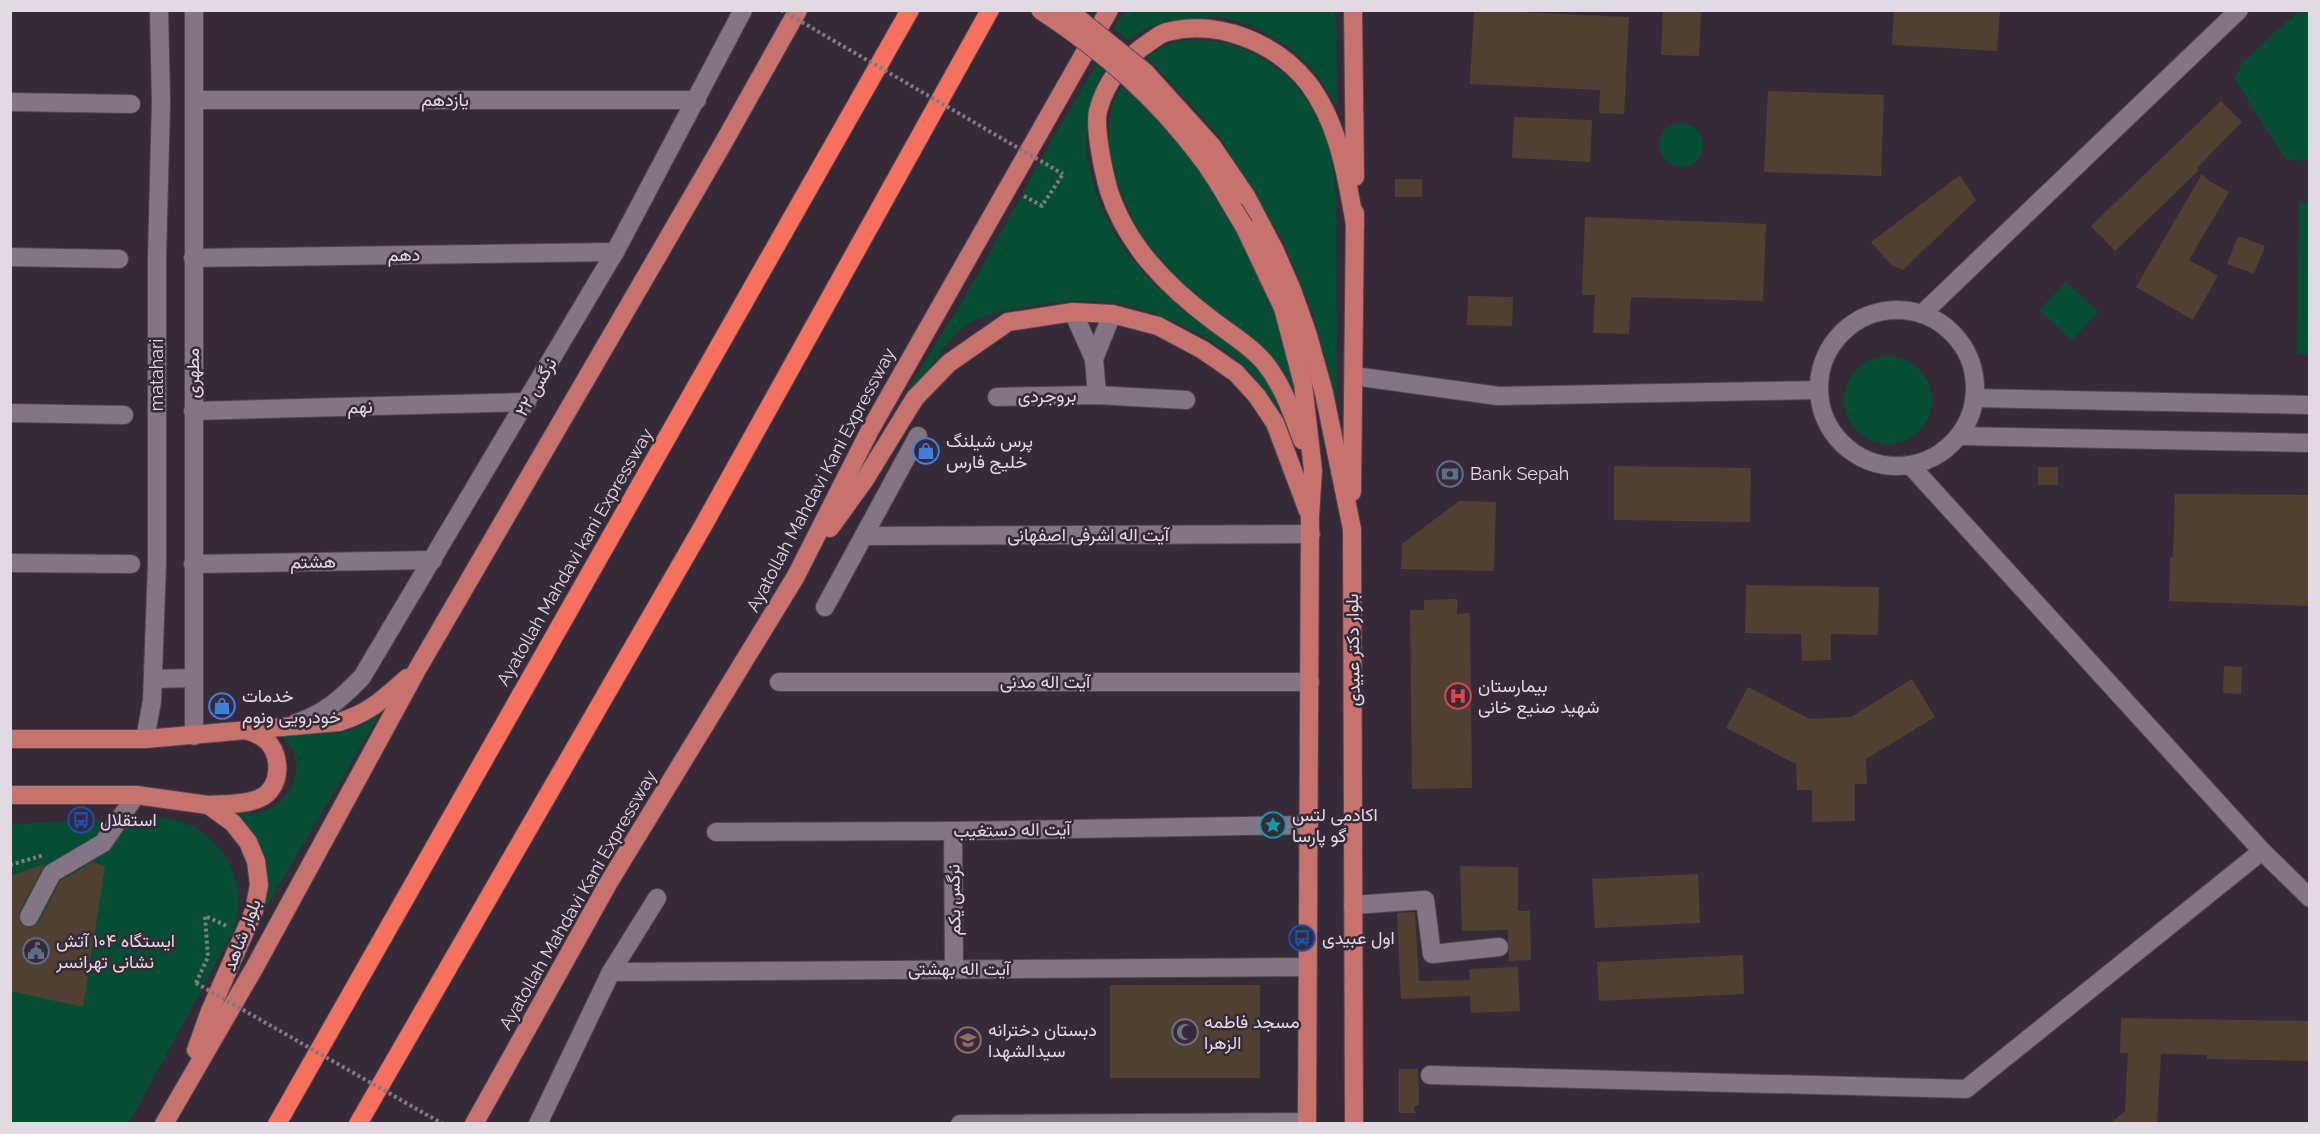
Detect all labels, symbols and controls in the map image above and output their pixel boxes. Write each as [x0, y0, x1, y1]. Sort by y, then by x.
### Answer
street label: یازدهم [421, 89, 469, 112]
street label: دهم [388, 244, 420, 267]
street label: matahari [146, 339, 167, 411]
street label: Ayatollah Mahdavi Kani Expressway [742, 344, 899, 615]
street label: مطهری [182, 348, 204, 398]
street label: نرگس ۲۲ [510, 354, 562, 420]
street label: بروجردی [1017, 384, 1077, 408]
street label: نهم [347, 396, 373, 419]
street label: Ayatollah Mahdavi kani Expressway [492, 424, 657, 689]
place label: پرس شیلنگ خلیج فارس [946, 430, 1033, 474]
shop icon: پرس شیلنگ خلیج فارس [911, 436, 941, 466]
bank icon: Bank Sepah [1435, 459, 1465, 489]
place label: Bank Sepah [1470, 463, 1569, 484]
street label: آیت اله اشرفی اصفهانی [1007, 524, 1171, 546]
street label: هشتم [290, 551, 336, 574]
street label: بلوار دکتر عبیدی [1341, 593, 1365, 707]
street label: آیت اله مدنی [1000, 671, 1092, 693]
place label: بیمارستان شهید صنیع خانی [1478, 675, 1599, 719]
hospital icon: بیمارستان شهید صنیع خانی [1443, 681, 1473, 711]
place label: خدمات خودرویی ونوم [242, 685, 341, 729]
shop icon: خدمات خودرویی ونوم [207, 691, 237, 721]
street label: Ayatollah Mahdavi Kani Expressway [494, 766, 661, 1033]
place label: اکادمی لتس گو پارسا [1292, 804, 1378, 848]
bus stop icon: استقلال [66, 805, 96, 835]
place label: استقلال [100, 809, 157, 831]
place icon: اکادمی لتس گو پارسا [1258, 810, 1288, 840]
street label: آیت اله دستغیب [953, 818, 1073, 841]
street label: نرگس یکم [942, 864, 967, 936]
street label: بلوار شاهد [218, 896, 266, 974]
bus stop icon: اول عبیدی [1287, 923, 1317, 953]
place label: اول عبیدی [1322, 927, 1395, 949]
place label: ایستگاه ۱۰۴ آتش ‌نشانی تهرانسر [55, 930, 175, 973]
public building icon: ایستگاه ۱۰۴ آتش ‌نشانی تهرانسر [21, 936, 51, 966]
street label: آیت اله بهشتی [908, 958, 1012, 980]
place label: مسجد فاطمه الزهرا [1204, 1011, 1300, 1054]
mosque icon: مسجد فاطمه الزهرا [1170, 1017, 1200, 1047]
place label: دبستان دخترانه سیدالشهدا [988, 1019, 1097, 1062]
school or university icon: دبستان دخترانه سیدالشهدا [953, 1025, 983, 1055]

